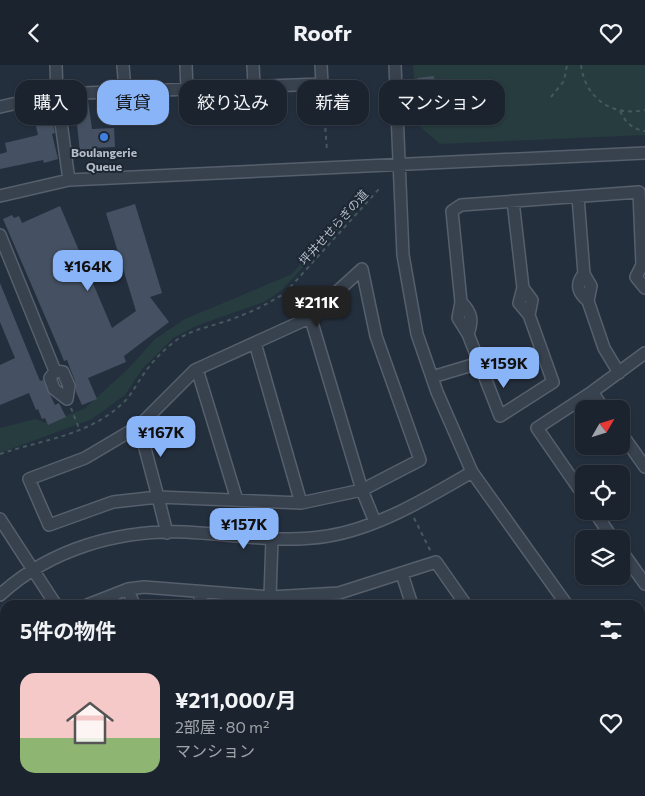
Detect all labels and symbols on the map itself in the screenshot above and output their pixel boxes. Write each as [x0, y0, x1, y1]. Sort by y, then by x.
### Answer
marker: Boulangerie Queue [98, 131, 110, 143]
place label: Boulangerie Queue [71, 145, 137, 173]
street label: 坪井せせらぎの道 [296, 187, 370, 267]
pin: ¥164K [53, 249, 123, 292]
pin: ¥211K [282, 285, 352, 328]
pin: ¥159K [469, 347, 539, 389]
north arrow [575, 400, 630, 455]
pin: ¥167K [126, 415, 196, 458]
pin: ¥157K [209, 507, 279, 550]

